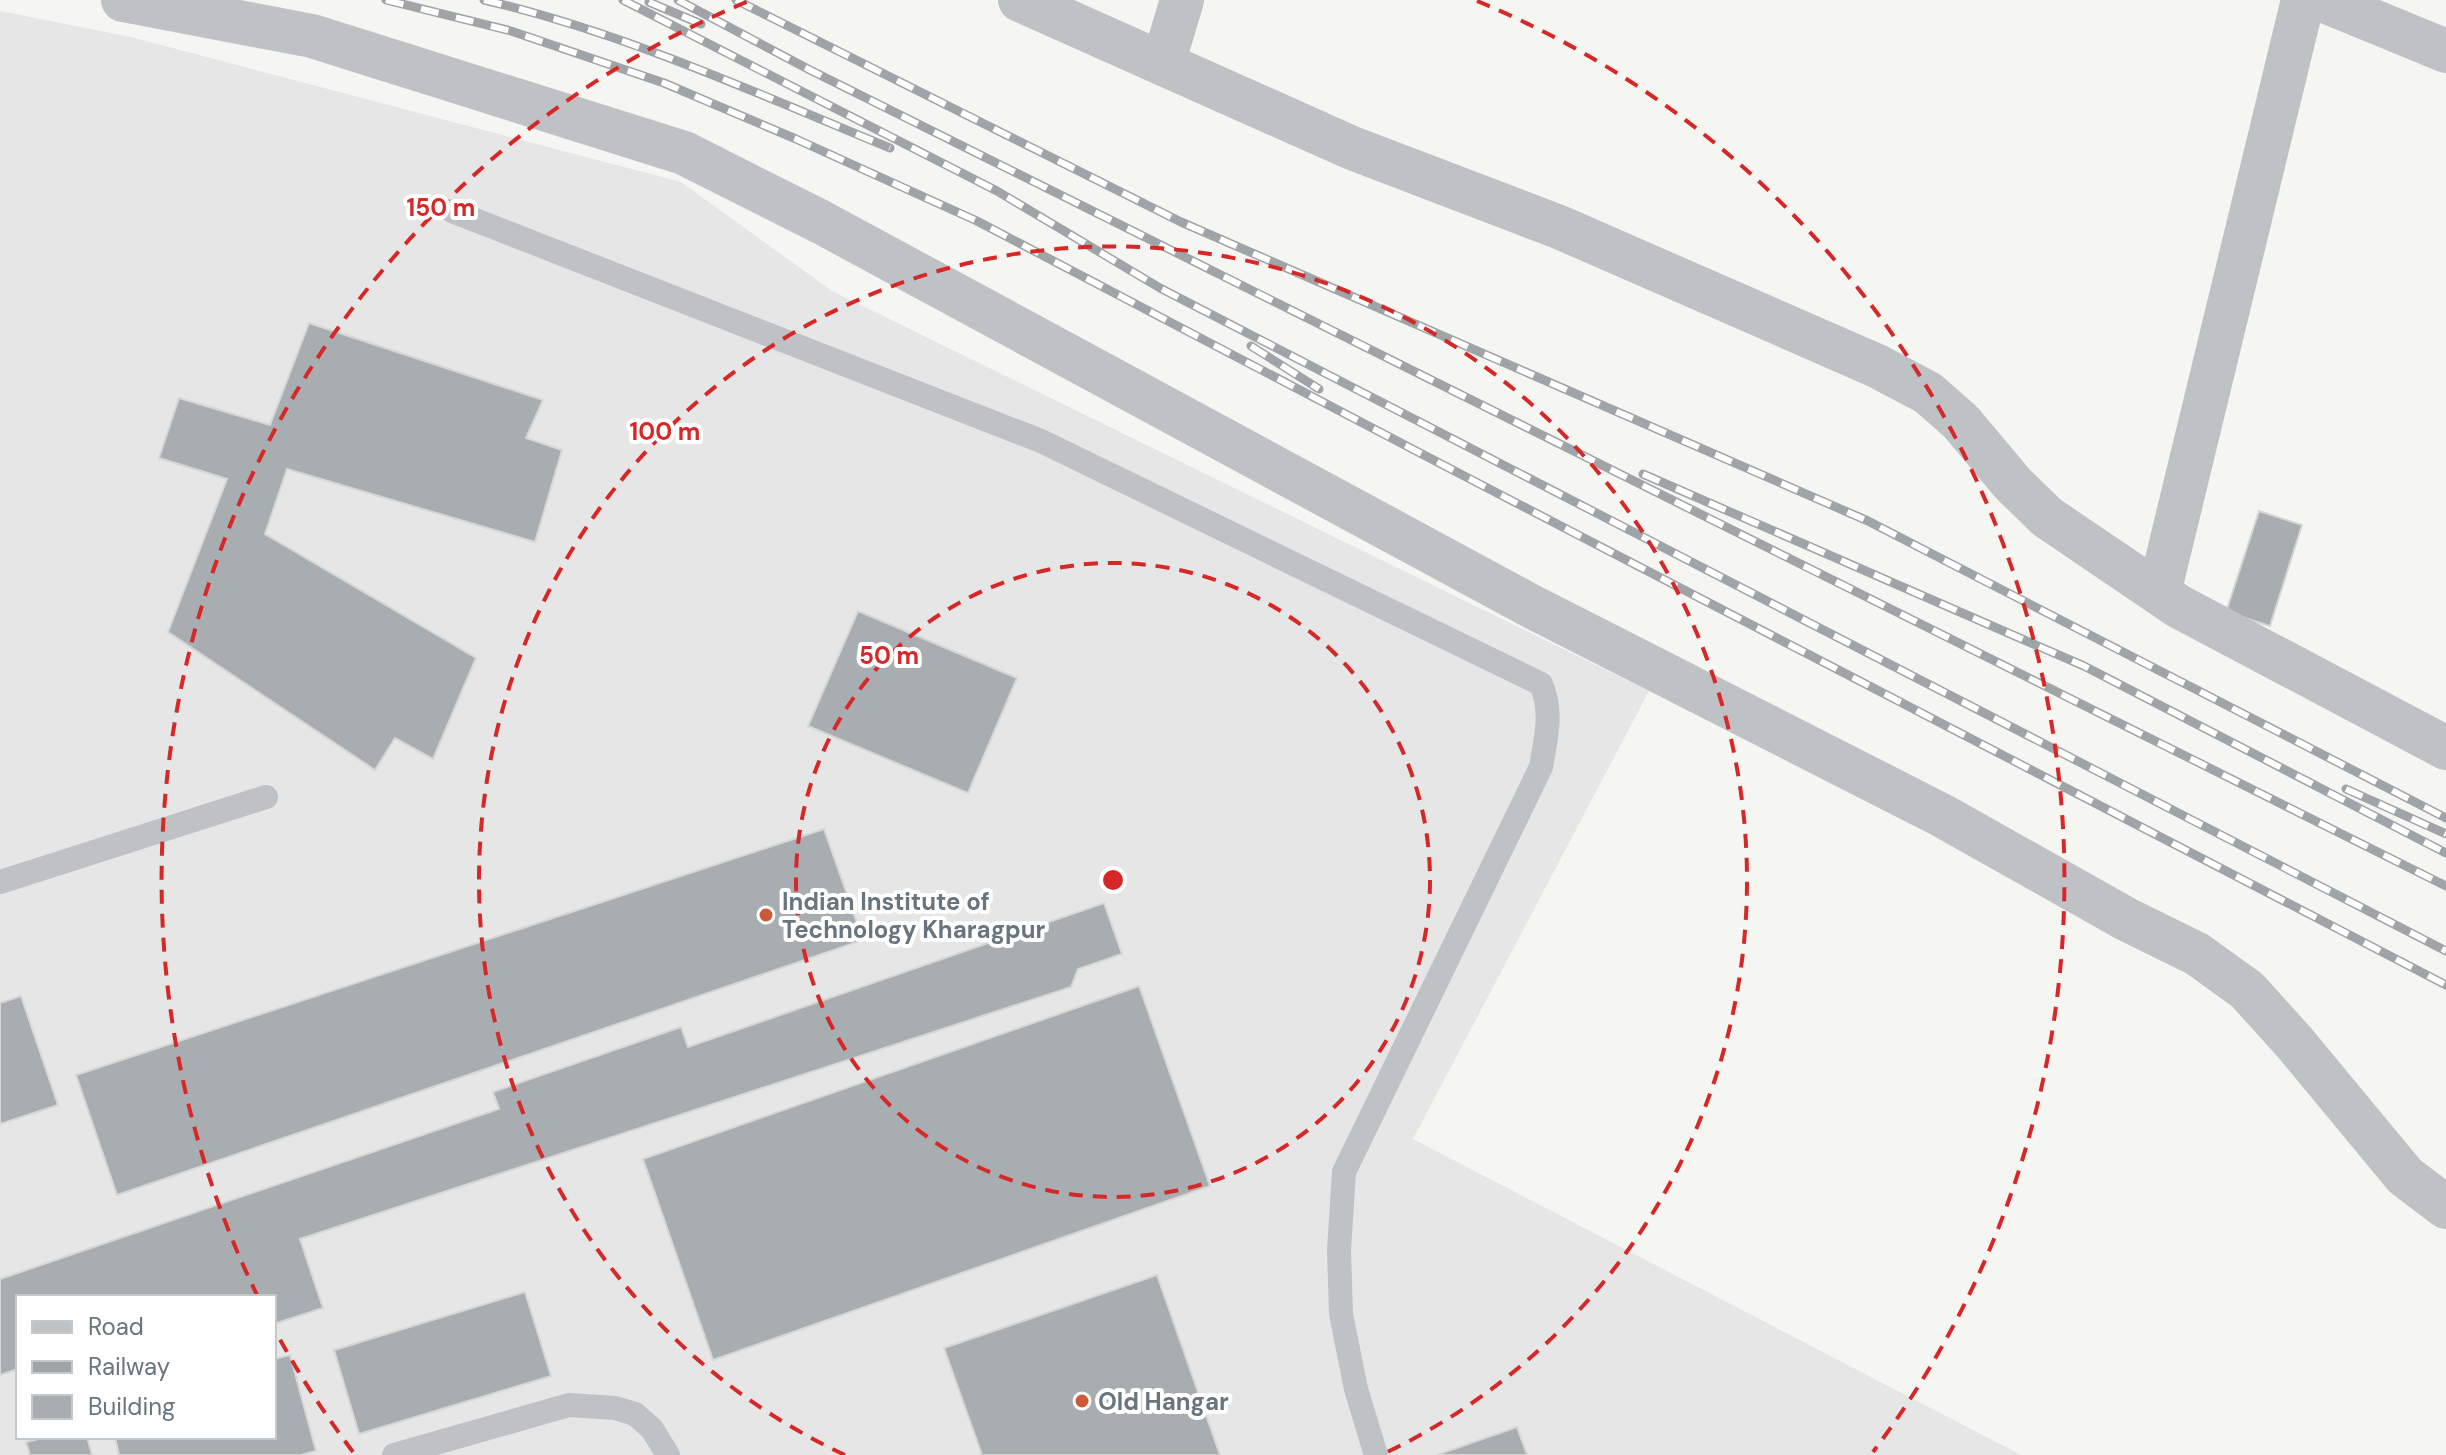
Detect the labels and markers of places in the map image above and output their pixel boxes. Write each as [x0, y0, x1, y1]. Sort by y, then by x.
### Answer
centre of rings [1099, 866, 1127, 894]
place label: Indian Institute of Technology Kharagpur [782, 886, 1045, 945]
marker: Indian Institute of Technology Kharagpur [757, 906, 775, 924]
place label: Old Hangar [1098, 1386, 1229, 1417]
marker: Old Hangar [1073, 1392, 1091, 1410]

